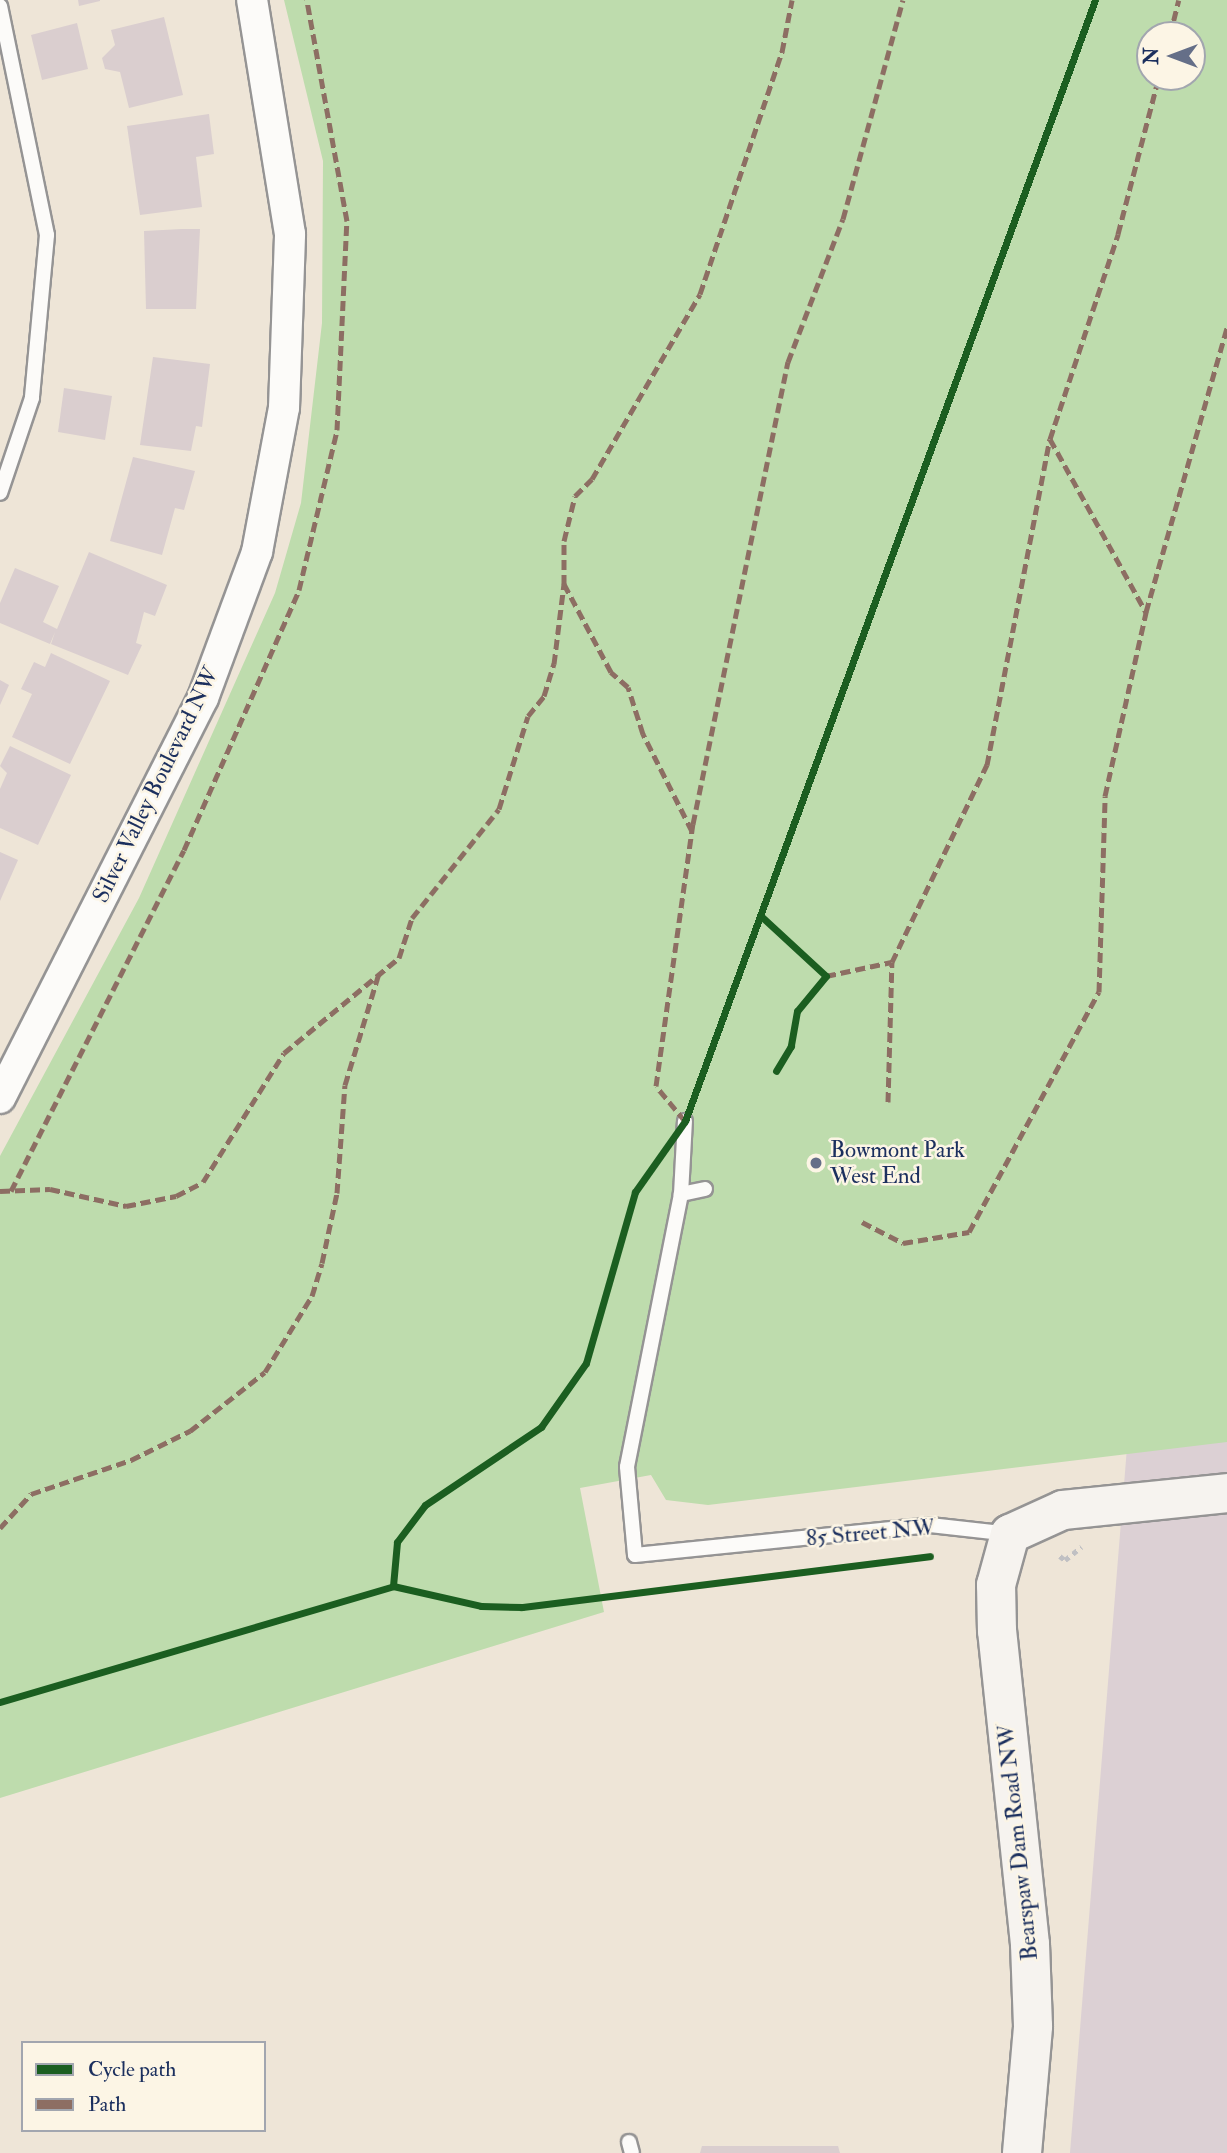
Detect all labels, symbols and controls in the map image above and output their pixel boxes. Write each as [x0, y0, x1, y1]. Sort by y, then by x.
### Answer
north arrow [1136, 21, 1206, 91]
text: N [1140, 48, 1164, 65]
street label: Silver Valley Boulevard NW [87, 663, 225, 907]
place label: Bowmont Park West End [830, 1136, 965, 1190]
marker: Bowmont Park West End [808, 1155, 824, 1171]
street label: 85 Street NW [805, 1514, 937, 1552]
street label: Bearspaw Dam Road NW [992, 1722, 1044, 1962]
legend [21, 2041, 266, 2132]
text: Cycle path [88, 2056, 176, 2083]
text: Path [88, 2091, 126, 2118]

